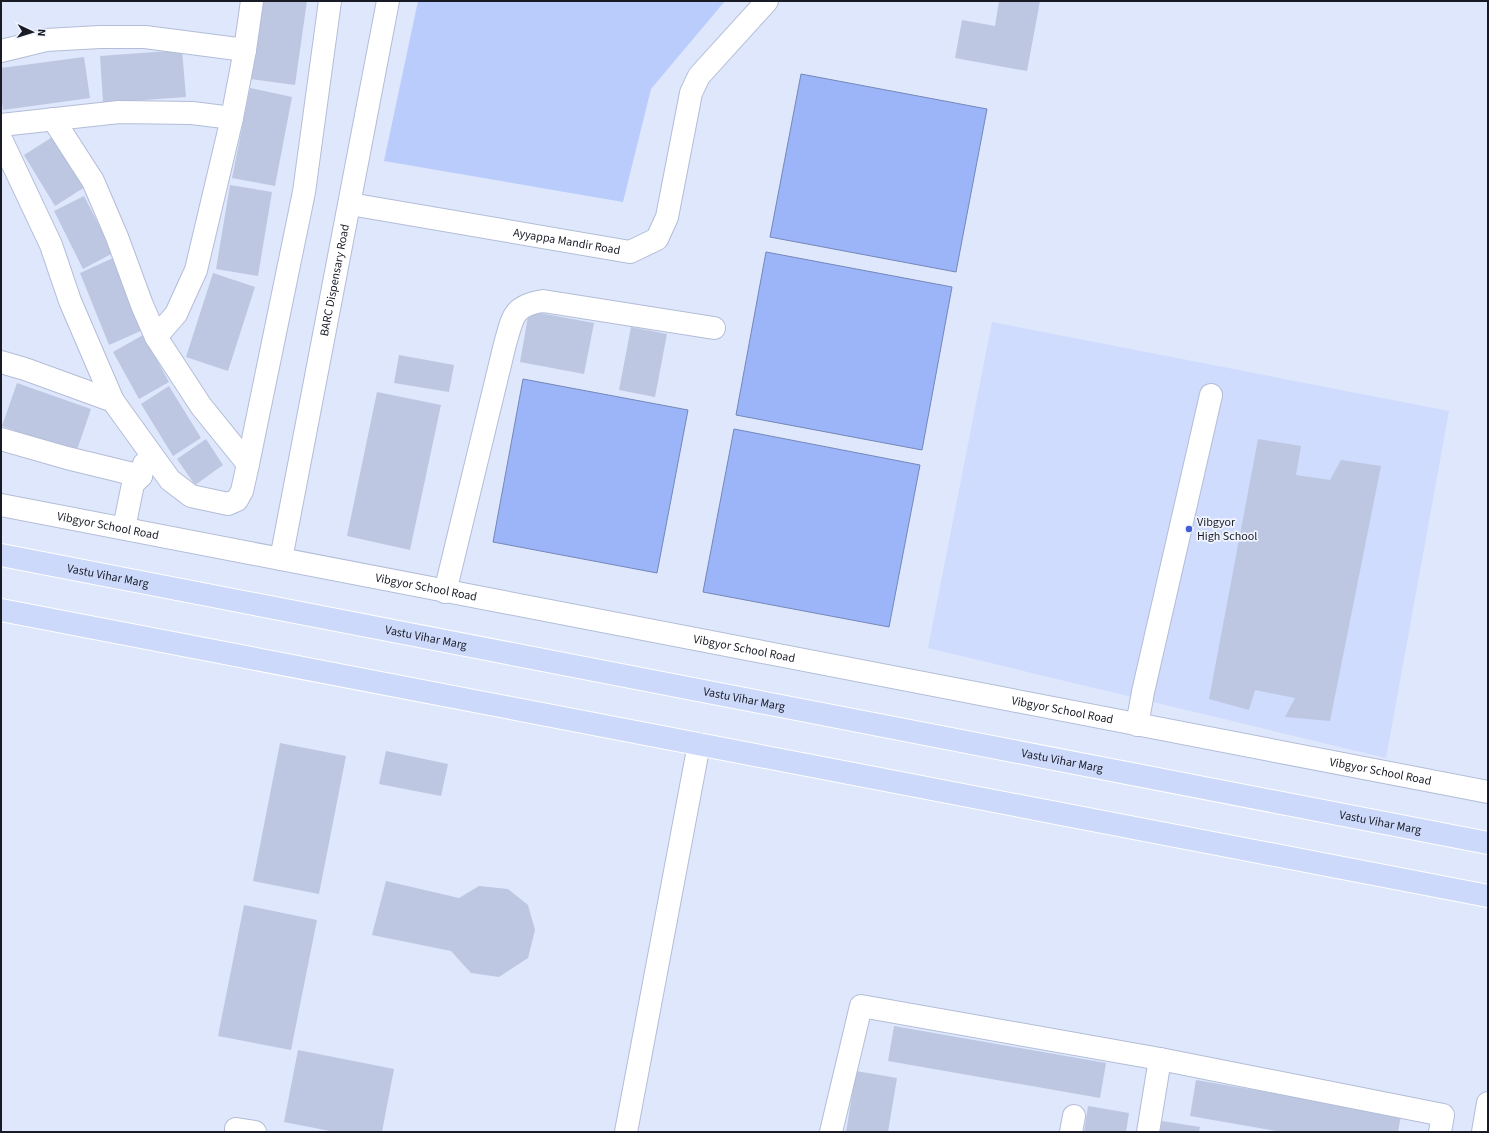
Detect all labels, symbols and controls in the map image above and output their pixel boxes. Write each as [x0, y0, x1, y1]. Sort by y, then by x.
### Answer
north arrow [12, 12, 52, 52]
text: N [34, 28, 49, 37]
street label: BARC Dispensary Road [316, 223, 354, 338]
street label: Ayyappa Mandir Road [512, 224, 622, 259]
street label: Vibgyor School Road [56, 508, 160, 544]
place label: Vibgyor High School [1197, 514, 1257, 545]
marker: Vibgyor High School [1184, 524, 1194, 534]
street label: Vastu Vihar Marg [66, 560, 150, 592]
street label: Vibgyor School Road [374, 569, 478, 606]
street label: Vastu Vihar Marg [384, 622, 468, 654]
street label: Vibgyor School Road [692, 631, 797, 667]
street label: Vastu Vihar Marg [702, 683, 786, 716]
street label: Vibgyor School Road [1010, 692, 1115, 728]
street label: Vastu Vihar Marg [1020, 745, 1105, 777]
street label: Vibgyor School Road [1328, 754, 1433, 790]
street label: Vastu Vihar Marg [1338, 806, 1423, 839]

